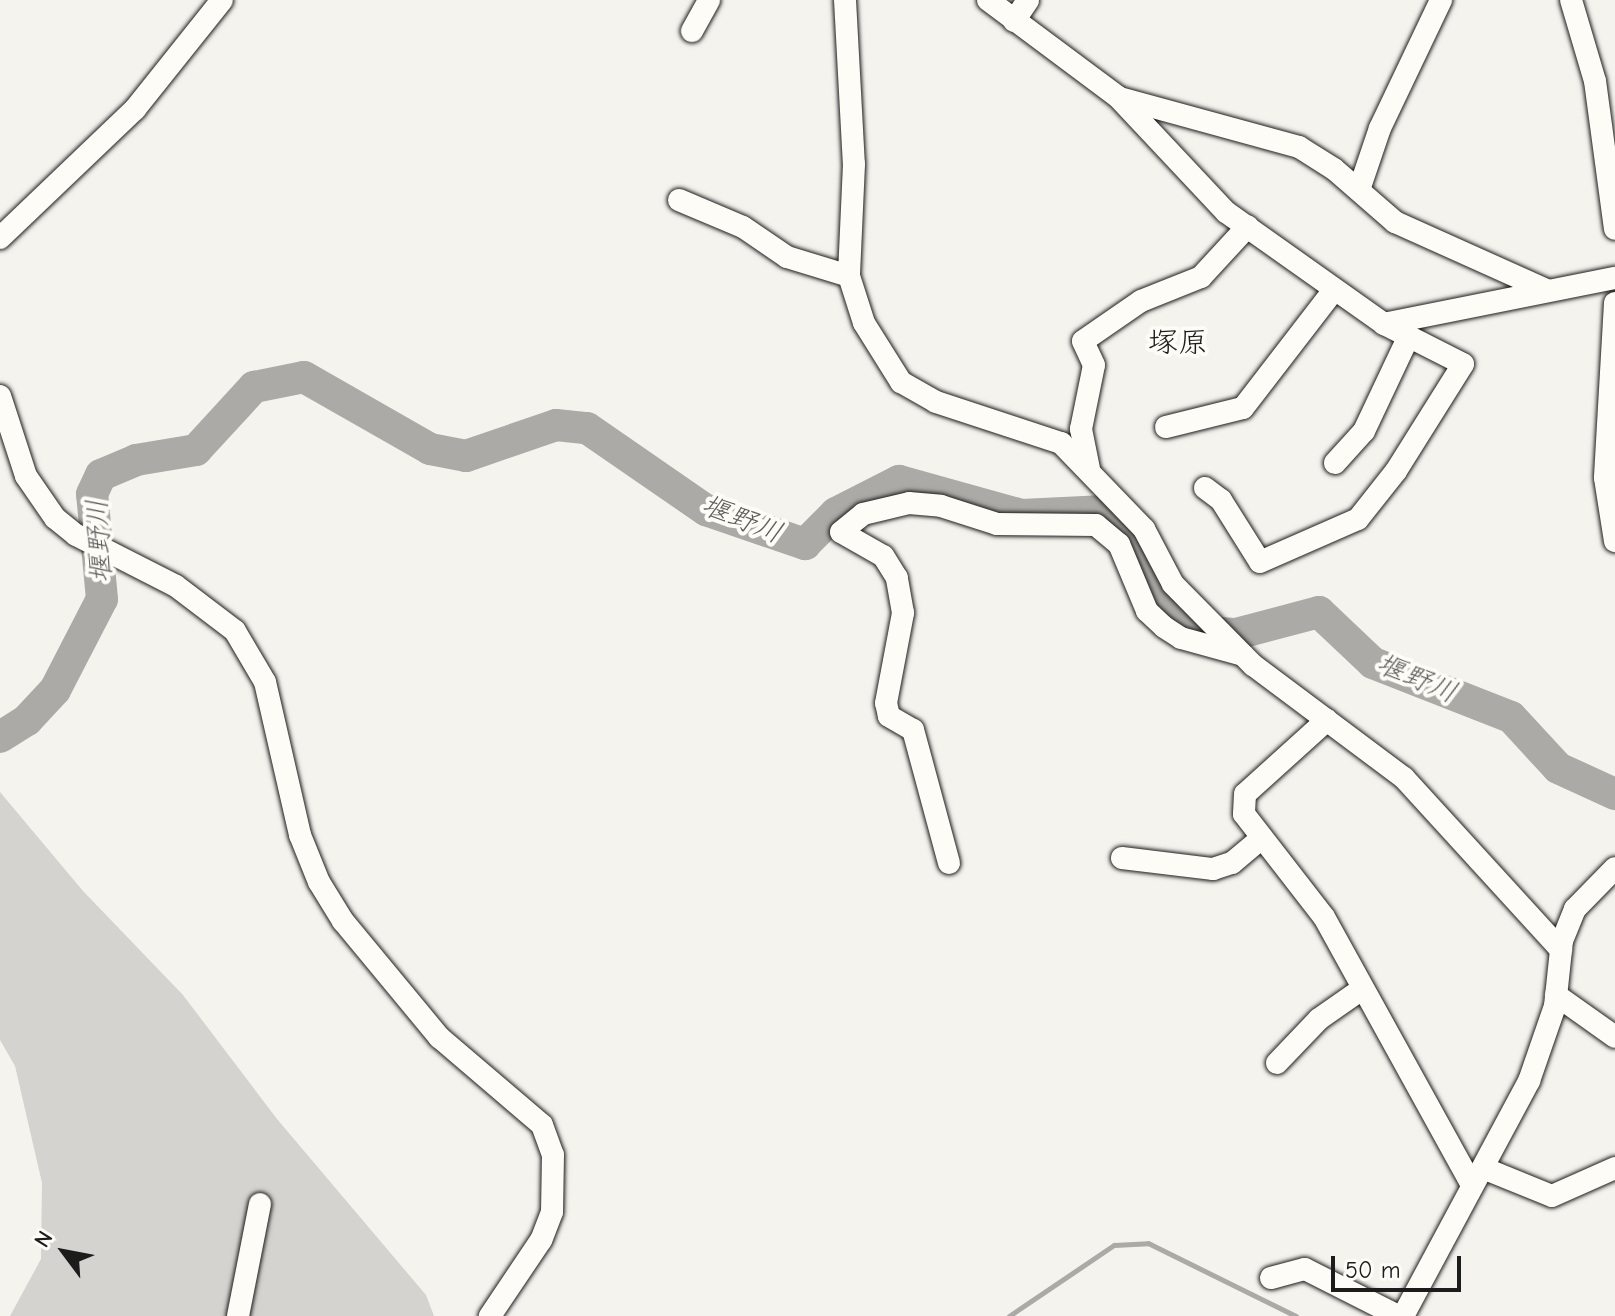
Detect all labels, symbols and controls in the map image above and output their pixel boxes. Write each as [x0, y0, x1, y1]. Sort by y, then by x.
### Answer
district label: 塚原 [1148, 325, 1208, 361]
water label: 堰野川 [697, 488, 787, 550]
water label: 堰野川 [80, 498, 118, 584]
water label: 堰野川 [1372, 646, 1462, 710]
north arrow [24, 1212, 104, 1292]
text: N [29, 1226, 58, 1252]
scale bar [1335, 1240, 1465, 1290]
text: 50 m [1345, 1256, 1401, 1284]

